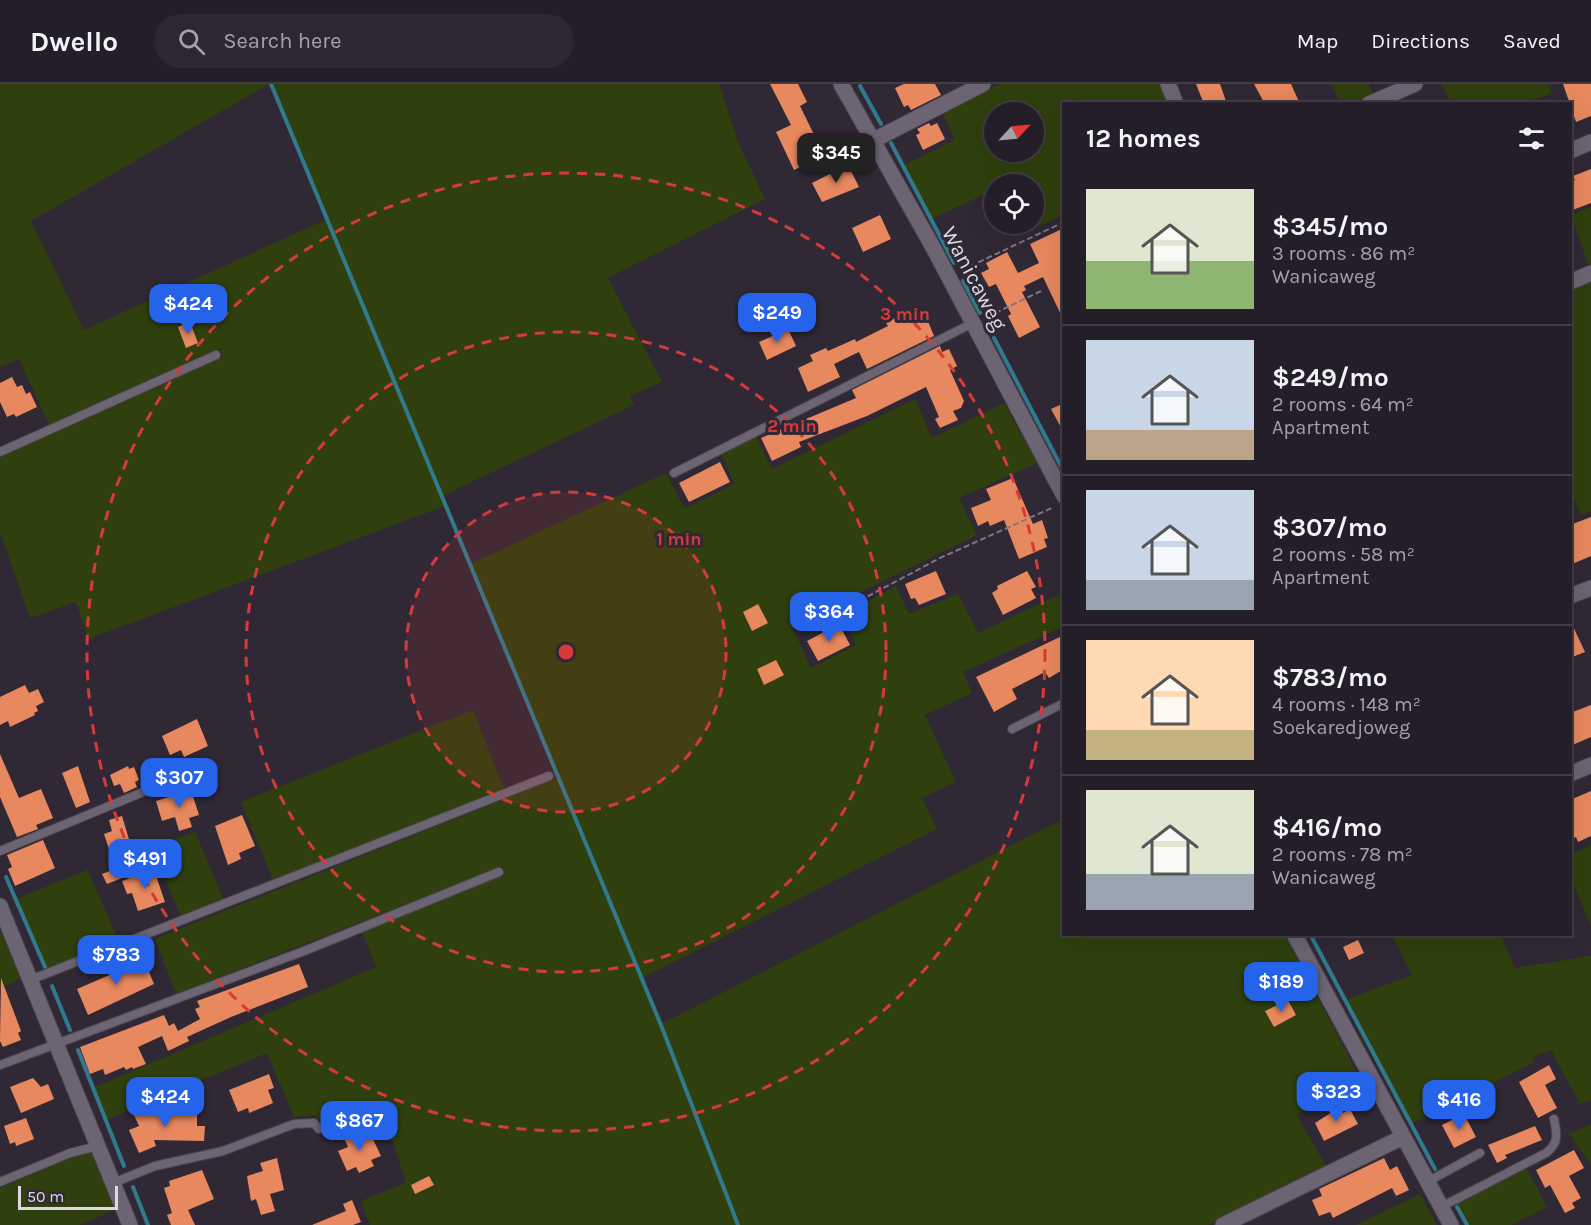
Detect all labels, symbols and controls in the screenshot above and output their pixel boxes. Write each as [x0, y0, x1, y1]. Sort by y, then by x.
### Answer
search box [154, 14, 574, 68]
text: Dwello [30, 25, 118, 58]
icon: search [175, 25, 208, 58]
text: Search here [223, 28, 342, 54]
text: Map [1297, 29, 1338, 53]
text: Directions [1371, 29, 1470, 53]
text: Saved [1503, 29, 1561, 53]
north arrow [984, 102, 1044, 162]
map controls [984, 102, 1044, 234]
icon: filters [1515, 122, 1548, 155]
text: 12 homes [1086, 123, 1201, 154]
pin: $345 [800, 133, 872, 184]
text: $345 [811, 141, 861, 164]
button: locate [984, 174, 1044, 234]
text: $345/mo [1272, 211, 1388, 242]
icon: home [1134, 213, 1206, 285]
street label: Wanicaweg [936, 222, 1013, 335]
text: 3 rooms · 86 m² [1272, 242, 1415, 265]
text: Wanicaweg [1272, 265, 1376, 288]
pin: $424 [152, 284, 224, 335]
text: $424 [163, 292, 213, 315]
pin: $249 [741, 293, 813, 344]
text: $249 [752, 301, 802, 324]
text: 3 min [880, 303, 930, 325]
text: $249/mo [1272, 362, 1389, 393]
icon: home [1134, 364, 1206, 436]
text: 2 rooms · 64 m² [1272, 393, 1414, 416]
text: 2 min [767, 415, 817, 437]
text: Apartment [1272, 416, 1370, 439]
text: $307/mo [1272, 512, 1387, 543]
icon: home [1134, 514, 1206, 586]
text: 1 min [656, 528, 702, 550]
text: 2 rooms · 58 m² [1272, 543, 1415, 566]
text: Apartment [1272, 566, 1370, 589]
pin: $364 [793, 592, 865, 643]
text: $364 [804, 600, 854, 623]
centre of rings [556, 642, 576, 662]
text: $783/mo [1272, 662, 1387, 693]
icon: home [1134, 664, 1206, 736]
text: 4 rooms · 148 m² [1272, 693, 1421, 716]
text: Soekaredjoweg [1272, 716, 1410, 739]
pin: $307 [143, 758, 215, 809]
text: $307 [155, 766, 203, 789]
text: $416/mo [1272, 812, 1382, 843]
icon: home [1134, 814, 1206, 886]
pin: $491 [109, 839, 181, 890]
text: 2 rooms · 78 m² [1272, 843, 1413, 866]
text: $491 [122, 847, 168, 870]
text: Wanicaweg [1272, 866, 1376, 889]
pin: $783 [80, 935, 152, 986]
text: $783 [91, 943, 141, 966]
pin: $189 [1245, 962, 1317, 1013]
text: $189 [1258, 970, 1304, 993]
pin: $323 [1300, 1072, 1372, 1123]
pin: $424 [129, 1077, 201, 1128]
text: $323 [1311, 1080, 1361, 1103]
pin: $416 [1423, 1080, 1495, 1131]
text: $424 [140, 1085, 190, 1108]
text: $416 [1437, 1088, 1481, 1111]
pin: $867 [323, 1101, 395, 1152]
text: $867 [335, 1109, 383, 1132]
scale bar [18, 1183, 118, 1210]
text: 50 m [27, 1187, 64, 1206]

